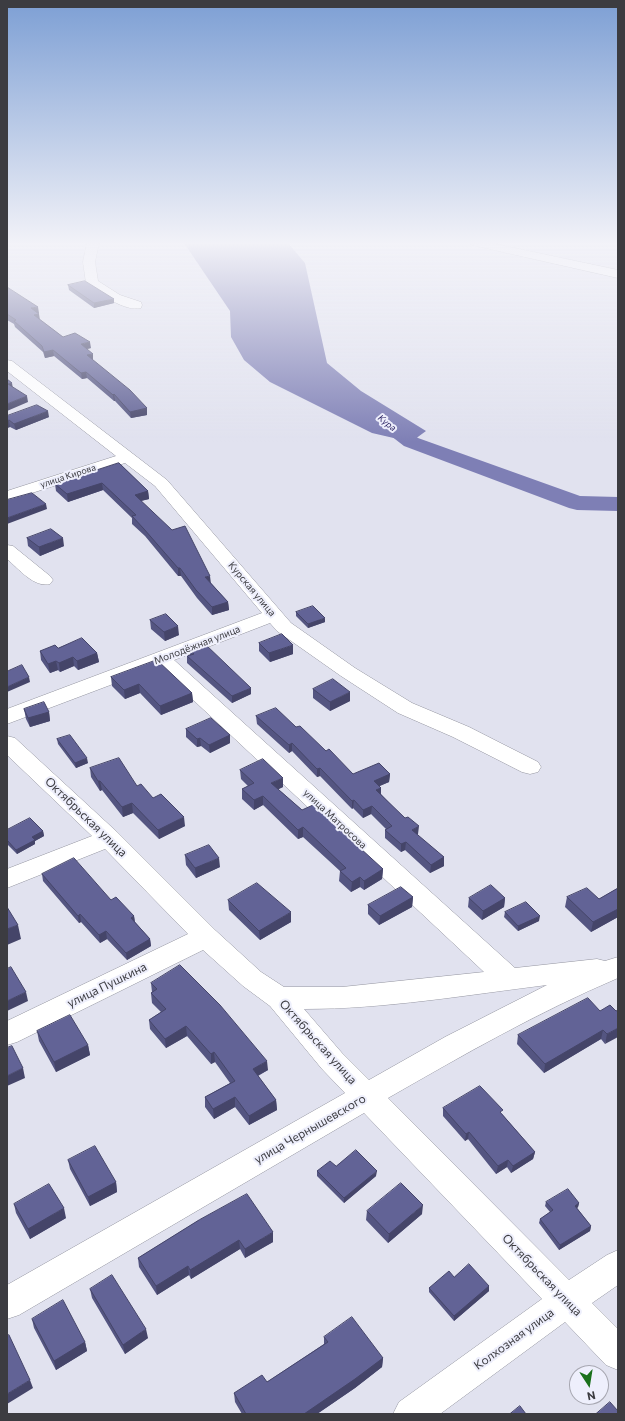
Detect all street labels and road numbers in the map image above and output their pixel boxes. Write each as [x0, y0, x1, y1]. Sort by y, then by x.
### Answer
street label: улица Кирова [39, 462, 97, 490]
street label: Курская улица [226, 559, 278, 619]
street label: Молодёжная улица [152, 623, 242, 667]
street label: Октябрьская улица [42, 774, 130, 860]
street label: улица Матросова [301, 787, 369, 851]
street label: улица Пушкина [65, 960, 149, 1010]
street label: Октябрьская улица [276, 997, 360, 1087]
street label: улица Чернышевского [252, 1091, 368, 1167]
street label: Октябрьская улица [499, 1231, 585, 1319]
street label: Колхозная улица [471, 1305, 557, 1373]

